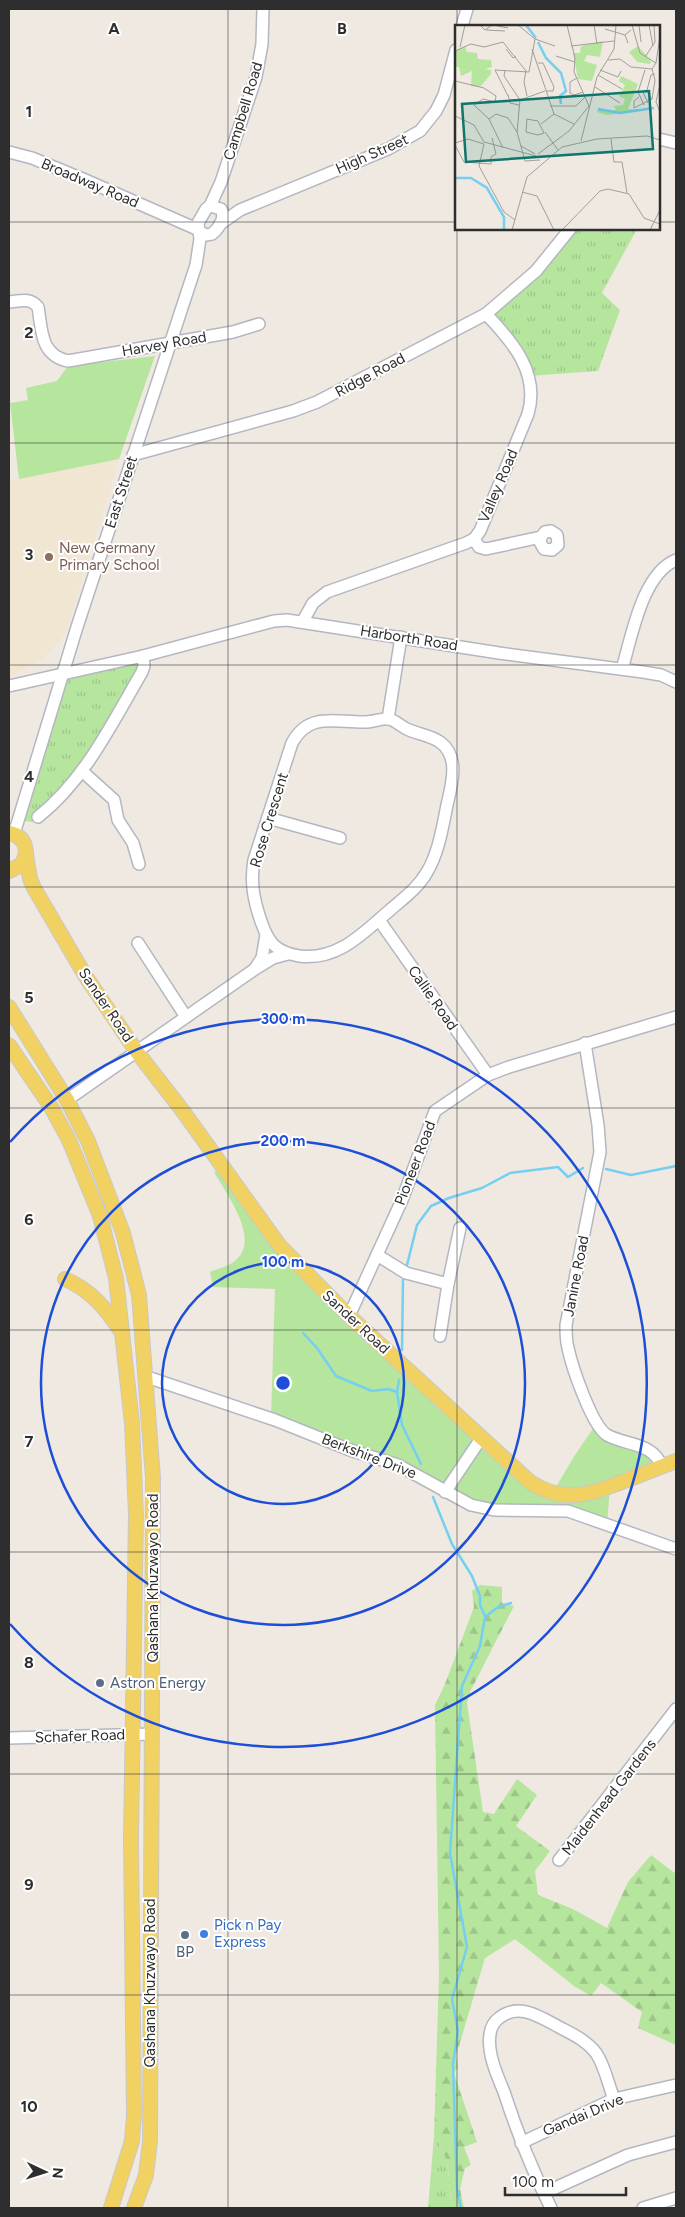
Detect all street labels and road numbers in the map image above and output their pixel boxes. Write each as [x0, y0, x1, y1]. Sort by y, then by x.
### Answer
street label: Campbell Road [219, 60, 267, 162]
street label: High Street [333, 130, 411, 178]
street label: Broadway Road [38, 154, 142, 212]
street label: Harvey Road [120, 328, 208, 360]
street label: Ridge Road [332, 349, 408, 401]
street label: Valley Road [474, 447, 522, 525]
street label: East Street [101, 453, 141, 530]
street label: Harborth Road [359, 621, 459, 655]
street label: Rose Crescent [246, 770, 292, 870]
street label: Callie Road [404, 962, 462, 1034]
street label: Sander Road [75, 965, 137, 1045]
street label: Pioneer Road [391, 1118, 439, 1208]
street label: Janine Road [559, 1234, 593, 1318]
street label: Sander Road [319, 1286, 393, 1358]
street label: Berkshire Drive [319, 1430, 419, 1482]
street label: Qashana Khuzwayo Road [144, 1493, 162, 1663]
street label: Schafer Road [35, 1725, 125, 1747]
street label: Maidenhead Gardens [558, 1735, 660, 1859]
street label: Qashana Khuzwayo Road [141, 1898, 159, 2068]
street label: Gandai Drive [540, 2090, 626, 2140]

